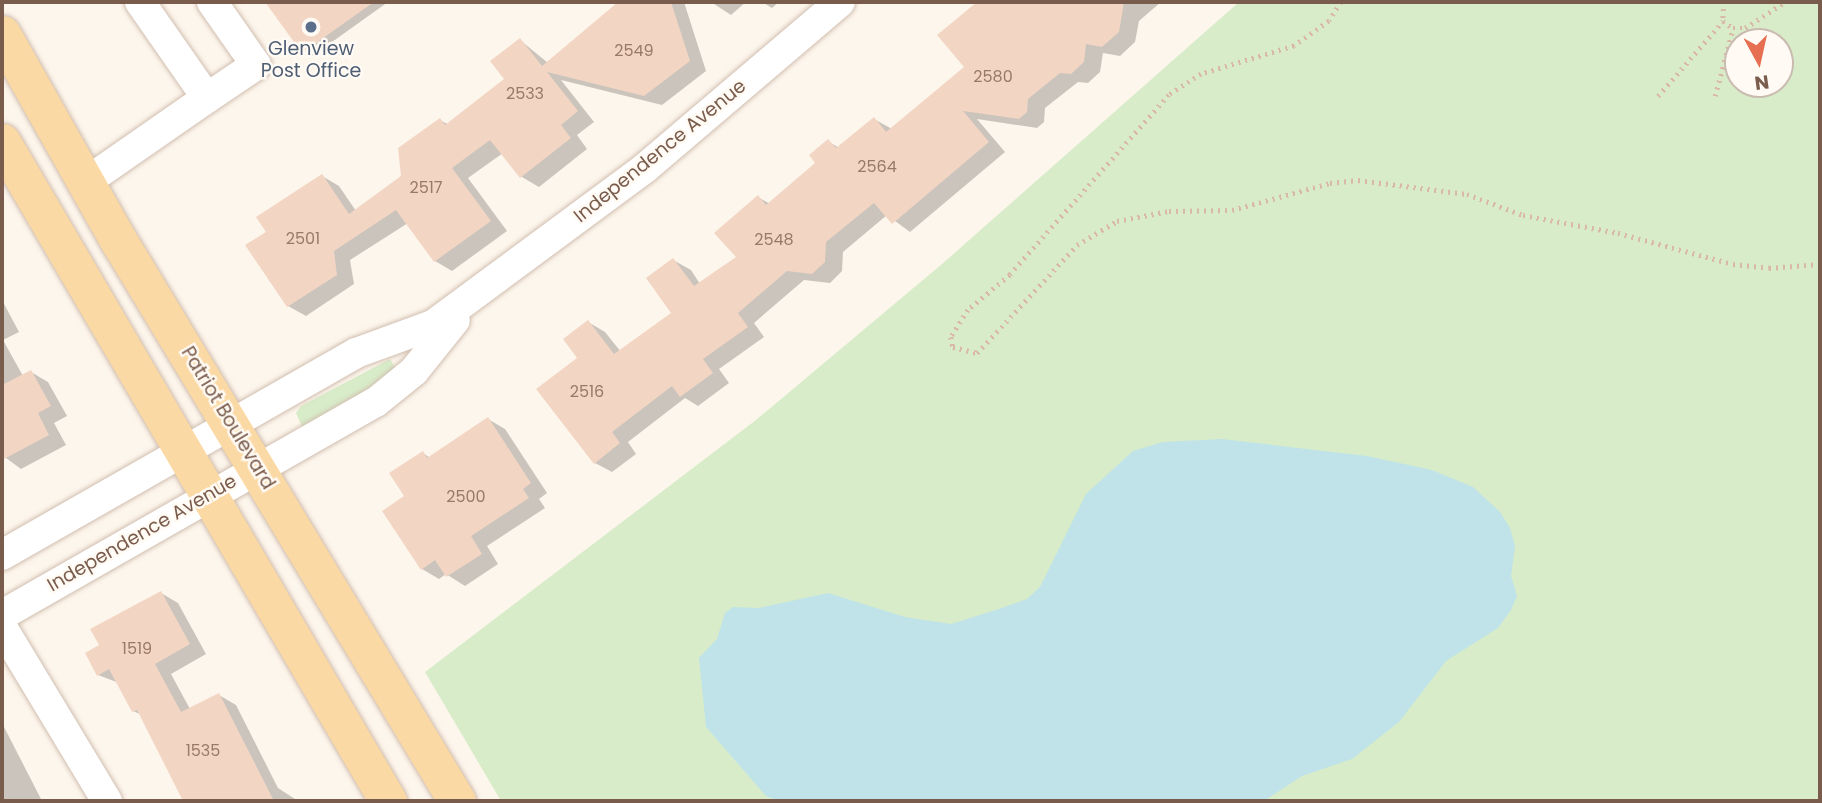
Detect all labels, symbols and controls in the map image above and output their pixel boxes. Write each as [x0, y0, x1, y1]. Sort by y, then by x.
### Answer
marker: Glenview Post Office [303, 19, 319, 35]
north arrow [1724, 28, 1794, 98]
place label: Glenview Post Office [261, 38, 361, 82]
house number: 2549 [614, 41, 654, 61]
house number: 2580 [973, 67, 1013, 87]
text: N [1753, 68, 1771, 97]
street label: Independence Avenue [569, 75, 751, 227]
house number: 2533 [506, 84, 544, 104]
house number: 2564 [857, 157, 897, 177]
house number: 2517 [409, 178, 443, 198]
house number: 2501 [286, 229, 320, 249]
house number: 2548 [754, 230, 794, 250]
street label: Patriot Boulevard [176, 342, 280, 494]
house number: 2516 [570, 382, 604, 402]
street label: Independence Avenue [43, 469, 241, 597]
house number: 2500 [446, 487, 486, 507]
house number: 1519 [122, 639, 152, 659]
house number: 1535 [186, 741, 220, 761]

